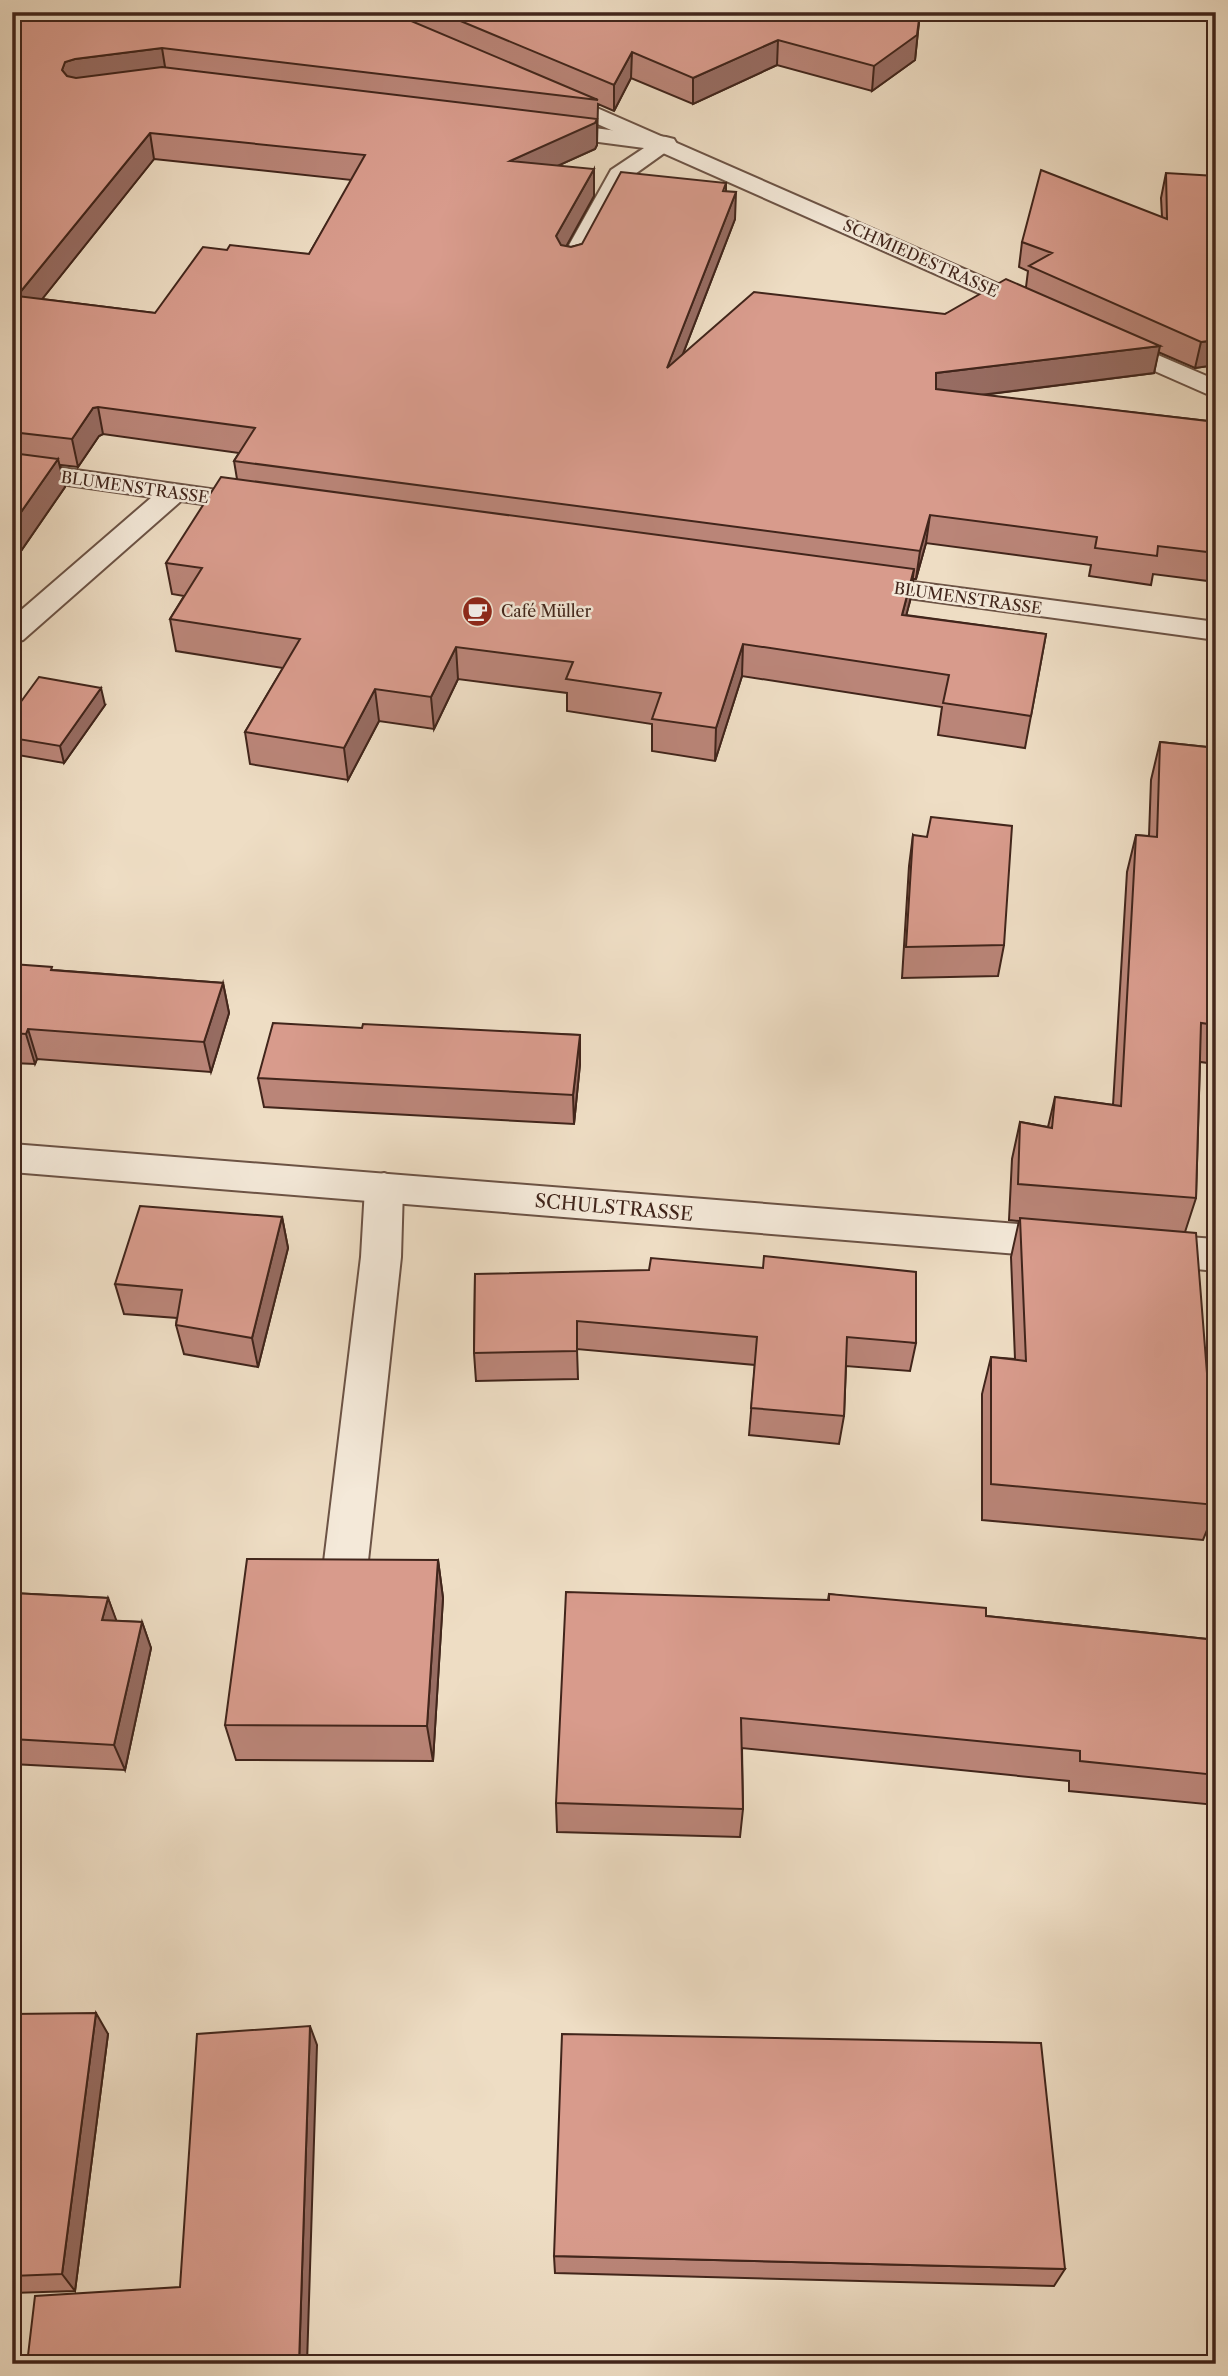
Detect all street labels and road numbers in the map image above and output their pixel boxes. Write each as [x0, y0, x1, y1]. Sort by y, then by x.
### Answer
street label: SCHMIEDESTRASSE [840, 215, 1002, 301]
street label: BLUMENSTRASSE [60, 467, 210, 507]
street label: BLUMENSTRASSE [893, 578, 1043, 618]
street label: SCHULSTRASSE [534, 1189, 694, 1226]

